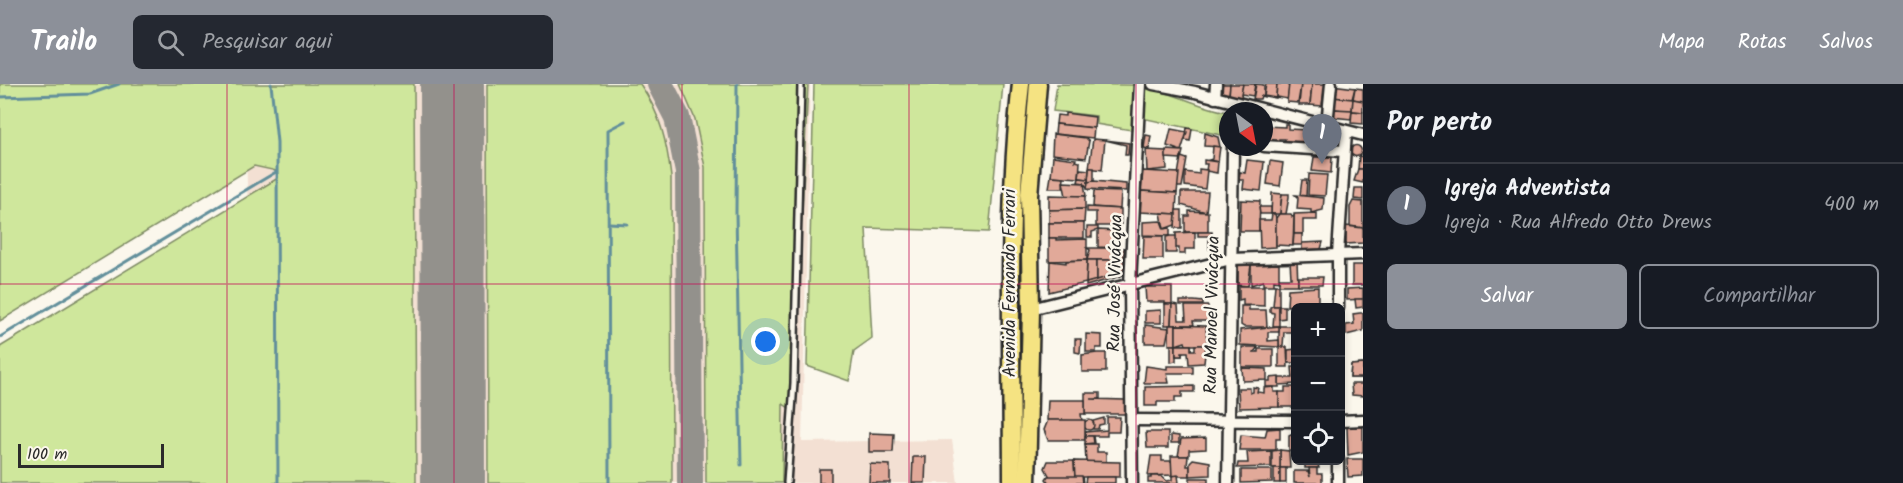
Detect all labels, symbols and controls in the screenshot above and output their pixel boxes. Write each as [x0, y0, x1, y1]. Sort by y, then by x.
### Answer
search box [133, 15, 553, 69]
text: Trailo [30, 20, 97, 65]
text: Pesquisar aqui [202, 25, 332, 60]
icon: search [154, 26, 187, 59]
text: Mapa [1659, 26, 1705, 59]
text: Rotas [1738, 26, 1787, 59]
text: Salvos [1820, 26, 1873, 59]
north arrow [1219, 102, 1273, 156]
text: Por perto [1387, 102, 1492, 144]
pin: 1 [1302, 115, 1342, 164]
text: Igreja Adventista [1444, 172, 1610, 207]
street label: Avenida Fernando Ferrari [996, 188, 1025, 377]
text: 1 [1403, 189, 1410, 221]
text: 400 m [1824, 189, 1879, 221]
text: Igreja · Rua Alfredo Otto Drews [1444, 207, 1712, 239]
street label: Rua José Vivácqua [1100, 214, 1132, 352]
street label: Rua Manoel Vivácqua [1197, 235, 1229, 395]
button: Salvar [1387, 264, 1627, 329]
button: Compartilhar [1639, 264, 1879, 329]
map controls [1291, 303, 1345, 465]
button: + [1291, 303, 1345, 357]
your location [751, 327, 780, 356]
button: − [1291, 357, 1345, 411]
button: locate [1291, 411, 1345, 465]
scale bar [18, 441, 164, 468]
text: 100 m [27, 442, 67, 467]

